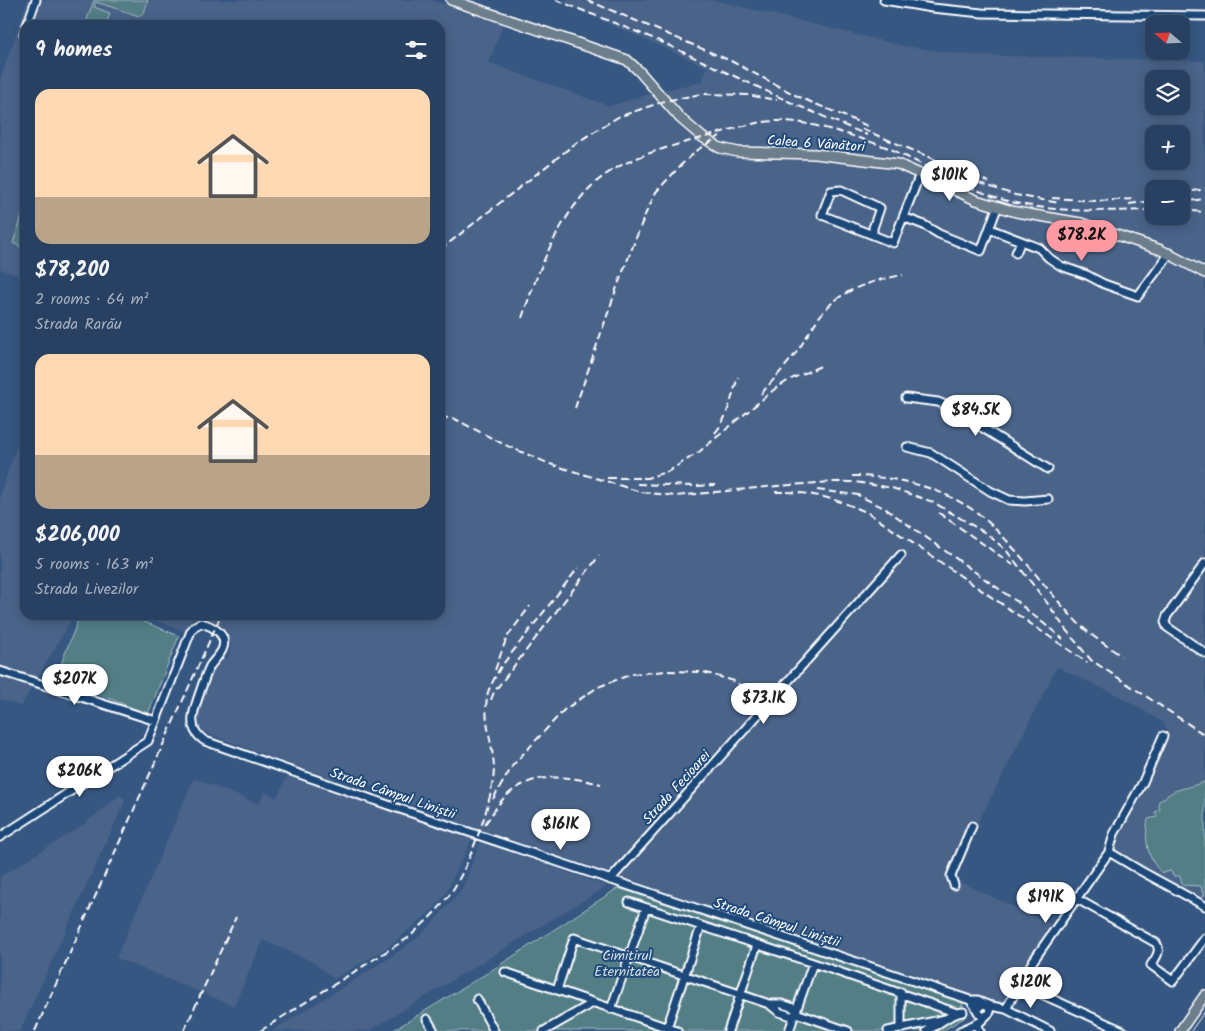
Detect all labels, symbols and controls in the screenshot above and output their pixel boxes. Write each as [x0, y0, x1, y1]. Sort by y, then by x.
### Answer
north arrow [1145, 15, 1190, 60]
map controls [1145, 15, 1190, 225]
text: 9 homes [35, 34, 112, 67]
icon: filters [402, 36, 430, 64]
button: layers [1145, 70, 1190, 115]
icon: home [188, 121, 278, 211]
button: + [1145, 125, 1190, 170]
street label: Calea 6 Vânători [766, 130, 866, 158]
pin: $101K [915, 160, 985, 202]
text: $101K [932, 163, 968, 188]
button: − [1145, 180, 1190, 225]
pin: $78.2K [1041, 220, 1123, 262]
text: $78.2K [1057, 223, 1107, 248]
text: $78,200 [35, 254, 109, 287]
text: 2 rooms · 64 m² [35, 287, 148, 312]
text: Strada Rarău [35, 312, 122, 337]
icon: home [188, 386, 278, 476]
pin: $84.5K [935, 394, 1017, 437]
text: $84.5K [951, 398, 1001, 423]
text: $206,000 [35, 519, 120, 552]
text: 5 rooms · 163 m² [35, 552, 153, 577]
text: Strada Livezilor [35, 577, 138, 602]
pin: $207K [40, 664, 110, 706]
text: $207K [53, 667, 97, 692]
pin: $73.1K [723, 682, 805, 725]
text: $73.1K [742, 686, 786, 711]
street label: Strada Fecioarei [637, 745, 717, 830]
pin: $206K [45, 756, 115, 798]
text: $206K [57, 759, 103, 784]
street label: Strada Câmpul Liniștii [327, 762, 459, 826]
pin: $161K [526, 808, 596, 851]
text: $161K [542, 812, 580, 837]
pin: $191K [1011, 882, 1081, 924]
text: $191K [1028, 885, 1064, 910]
street label: Strada Câmpul Liniștii [711, 892, 843, 954]
park label: Cimitirul Eternitatea [594, 945, 660, 983]
pin: $120K [996, 966, 1066, 1009]
text: $120K [1010, 970, 1052, 995]

